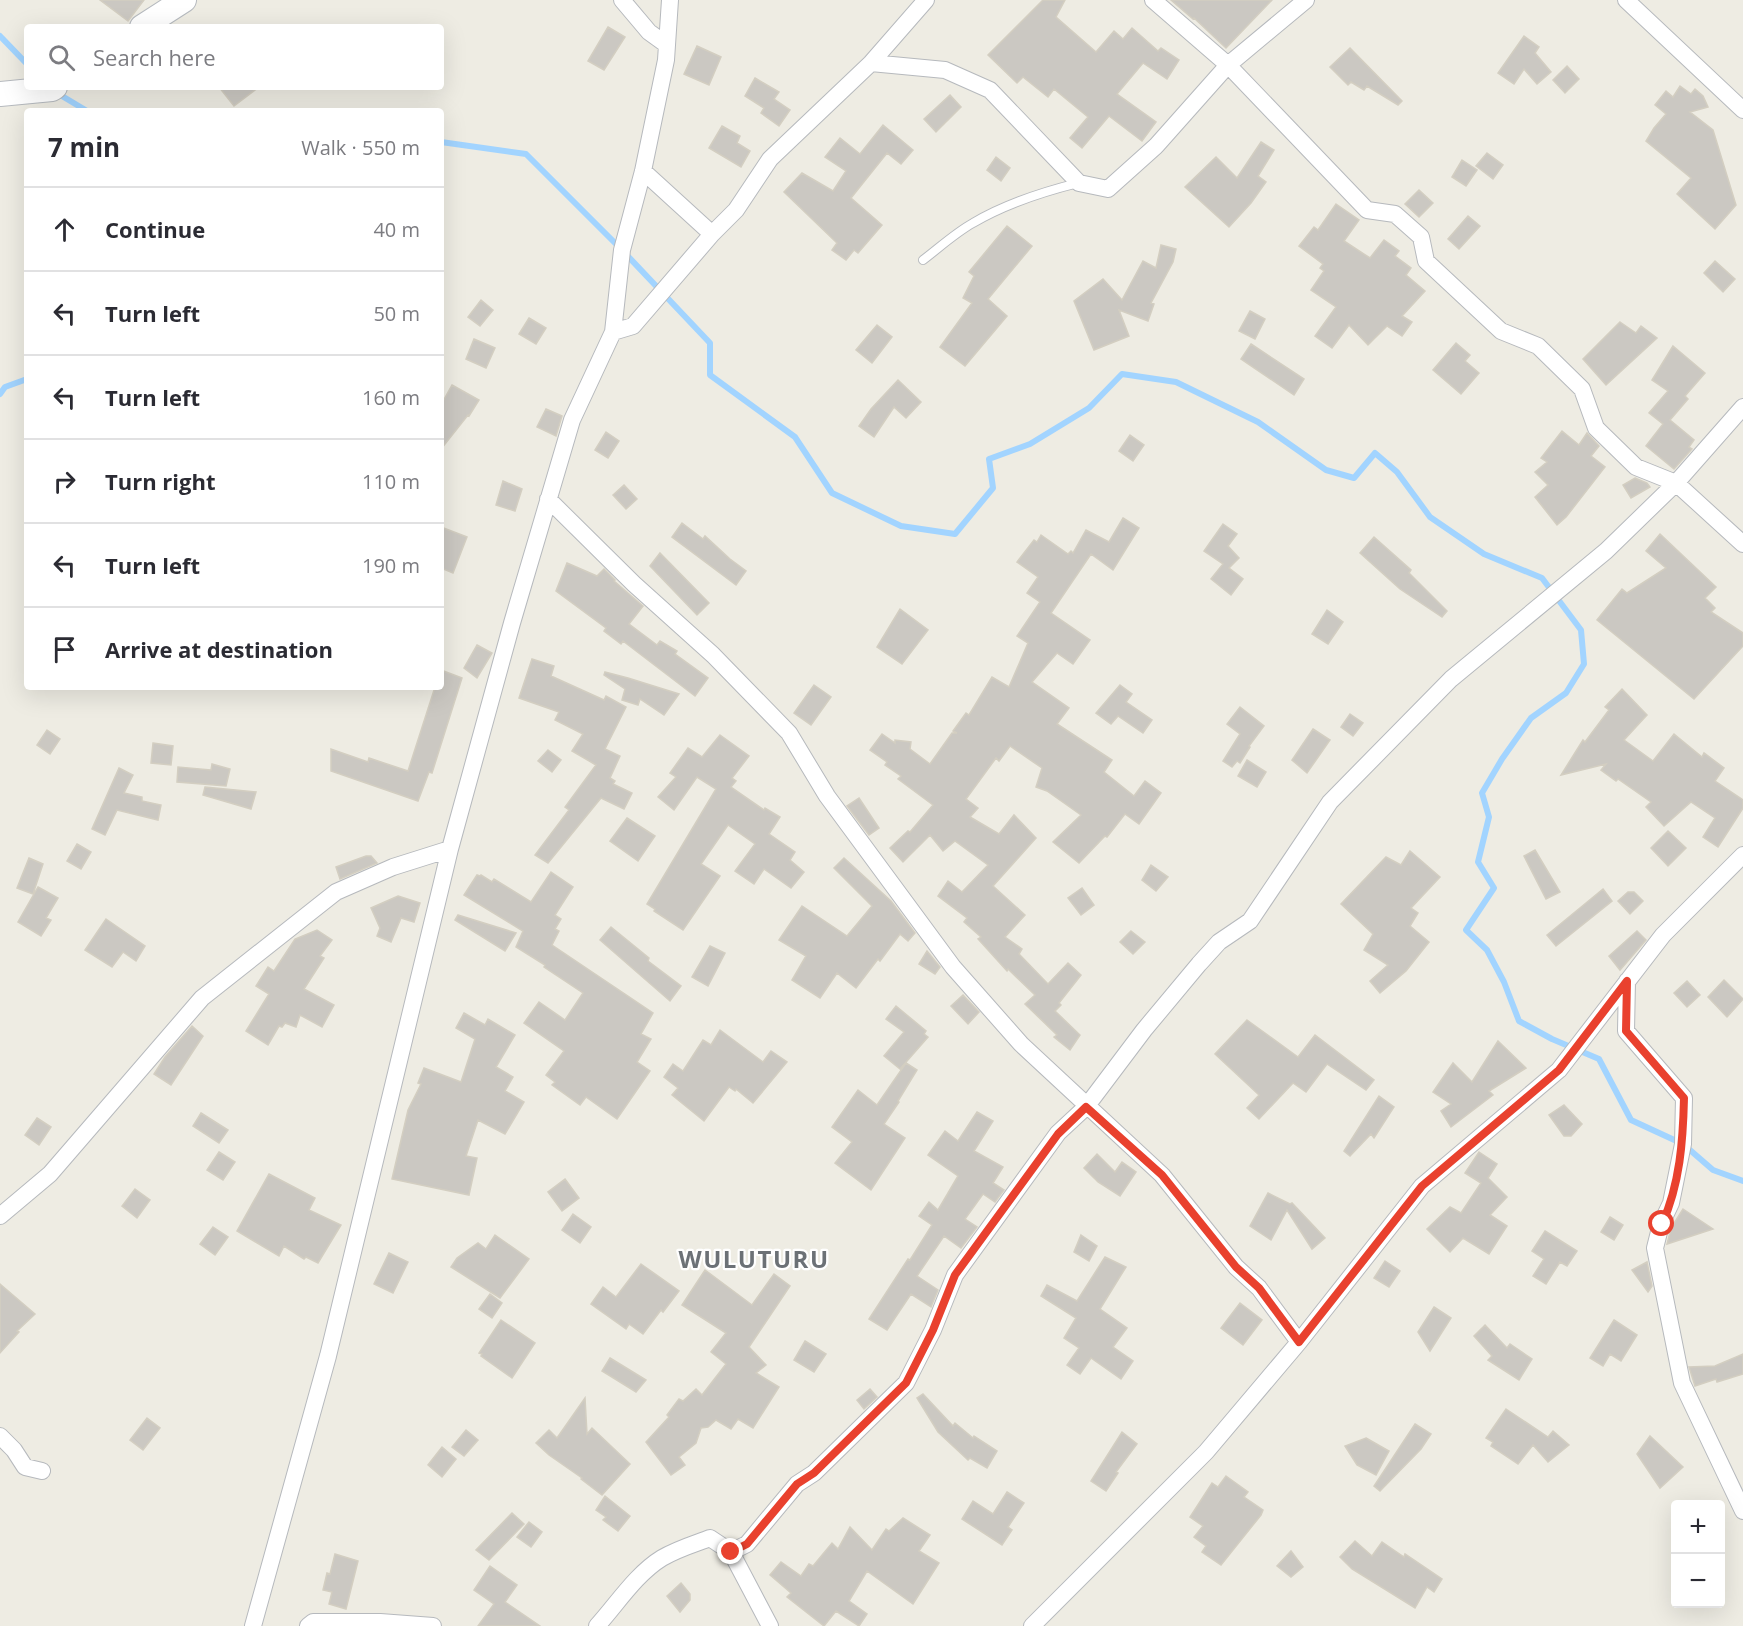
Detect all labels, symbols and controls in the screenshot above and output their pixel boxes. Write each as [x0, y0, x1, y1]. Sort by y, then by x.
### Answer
search box [24, 24, 444, 90]
icon: search [45, 41, 78, 74]
text: Search here [93, 42, 216, 72]
text: 7 min [48, 129, 120, 165]
text: Walk · 550 m [301, 134, 420, 161]
icon: ahead [48, 213, 81, 246]
text: Continue [105, 214, 205, 244]
text: 40 m [373, 216, 420, 243]
icon: left [48, 297, 81, 330]
text: Turn left [105, 298, 200, 328]
text: 50 m [373, 300, 420, 327]
icon: left [48, 381, 81, 414]
text: Turn left [105, 382, 200, 412]
text: 160 m [362, 384, 420, 411]
icon: right [48, 465, 81, 498]
text: Turn right [105, 466, 216, 496]
text: 110 m [362, 468, 420, 495]
icon: left [48, 549, 81, 582]
text: Turn left [105, 550, 200, 580]
text: 190 m [362, 552, 420, 579]
icon: arrive [48, 633, 81, 666]
text: Arrive at destination [105, 634, 333, 664]
route start [1648, 1210, 1674, 1236]
district label: WULUTURU [678, 1242, 830, 1275]
map controls [1671, 1500, 1725, 1608]
button: + [1671, 1500, 1725, 1554]
route end [717, 1538, 743, 1564]
button: − [1671, 1554, 1725, 1608]

